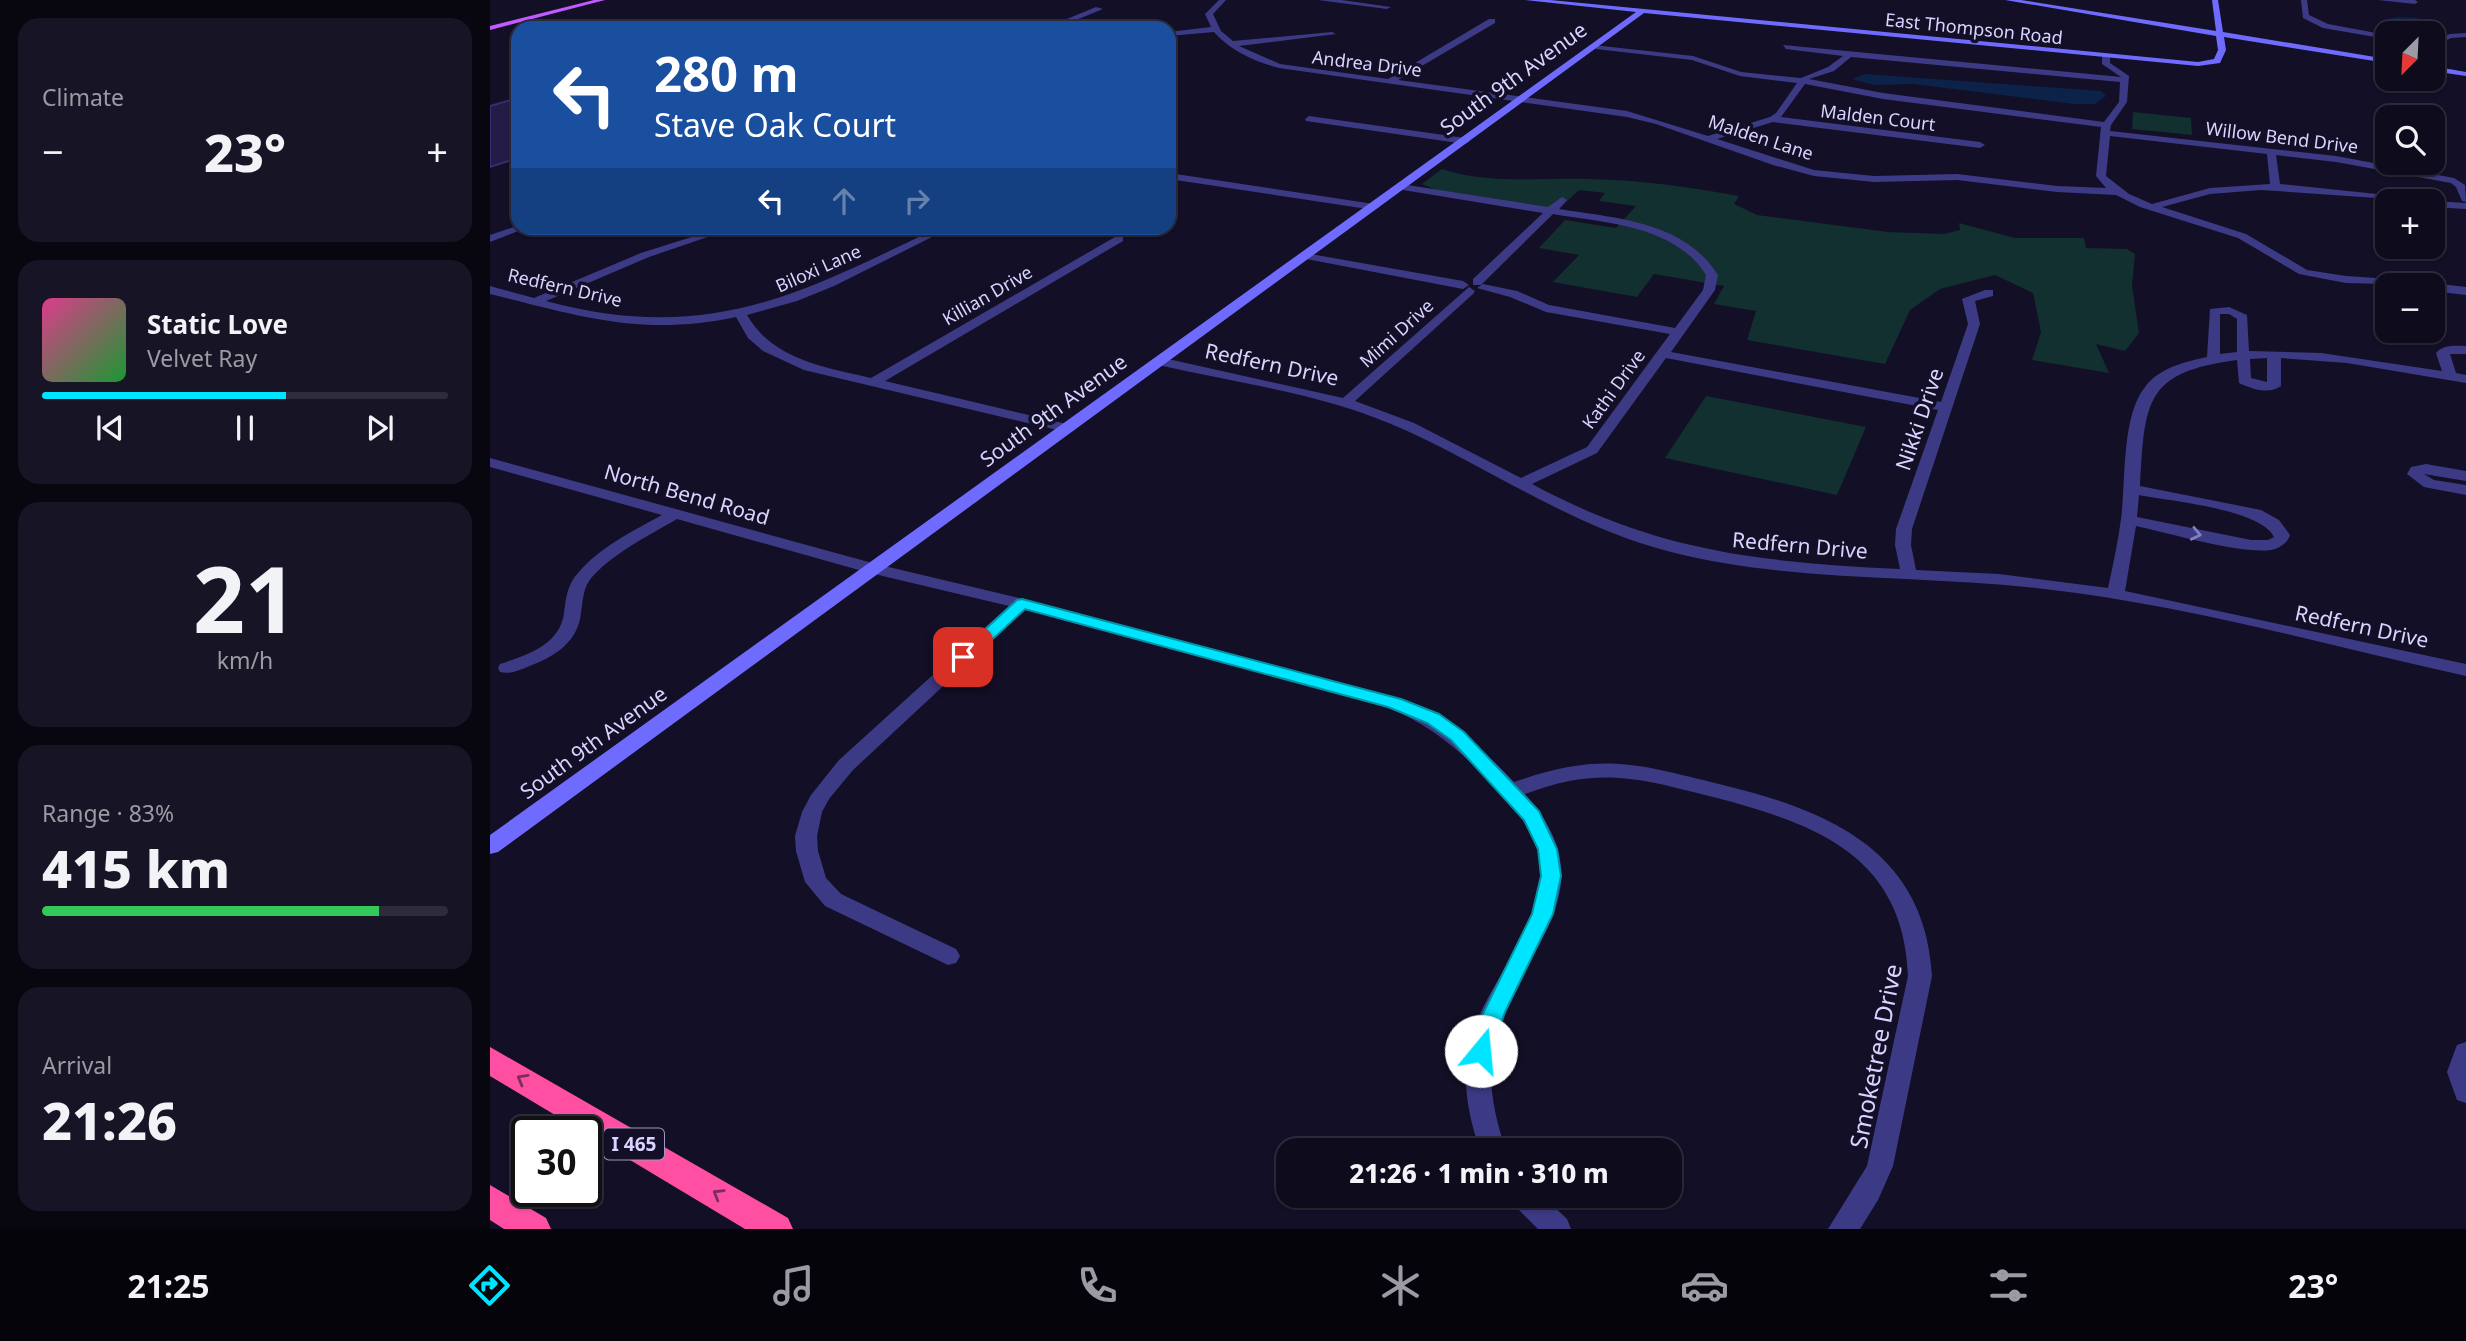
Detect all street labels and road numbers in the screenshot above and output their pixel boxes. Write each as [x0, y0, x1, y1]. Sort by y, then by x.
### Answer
street label: East Thompson Road [1884, 7, 2064, 49]
street label: South 9th Avenue [1434, 15, 1592, 141]
street label: Andrea Drive [1311, 44, 1423, 82]
street label: Malden Court [1819, 98, 1937, 136]
street label: Malden Lane [1706, 109, 1816, 165]
street label: Willow Bend Drive [2204, 116, 2360, 158]
street label: Biloxi Lane [771, 238, 865, 298]
street label: Killian Drive [938, 260, 1036, 330]
street label: Redfern Drive [506, 262, 624, 312]
street label: Mimi Drive [1354, 293, 1438, 373]
street label: Redfern Drive [1203, 336, 1341, 392]
street label: Kathi Drive [1576, 344, 1650, 434]
street label: South 9th Avenue [974, 347, 1132, 473]
street label: Nikki Drive [1888, 364, 1950, 474]
street label: North Bend Road [601, 457, 773, 531]
street label: Redfern Drive [1731, 525, 1869, 565]
street label: Redfern Drive [2293, 598, 2431, 654]
street label: South 9th Avenue [514, 679, 672, 805]
street label: Smoketree Drive [1841, 961, 1909, 1151]
road number: I 465 [604, 1128, 664, 1160]

